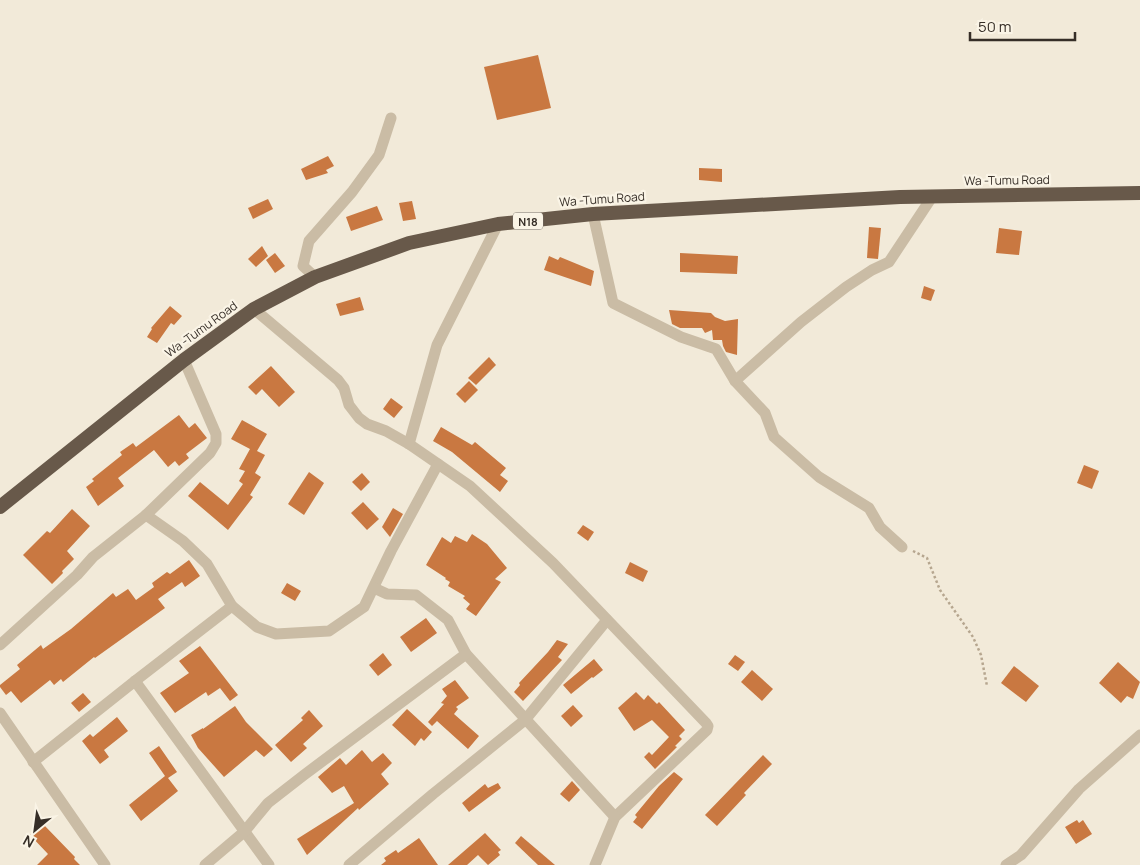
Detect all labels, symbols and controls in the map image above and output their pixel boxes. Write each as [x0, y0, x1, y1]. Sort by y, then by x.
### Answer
scale bar [970, 10, 1075, 42]
text: 50 m [978, 16, 1012, 37]
street label: Wa -Tumu Road [964, 171, 1050, 189]
street label: Wa -Tumu Road [559, 188, 645, 210]
road number: N18 [513, 212, 543, 230]
street label: Wa -Tumu Road [161, 297, 241, 361]
north arrow [10, 805, 60, 855]
text: N [19, 831, 37, 853]

